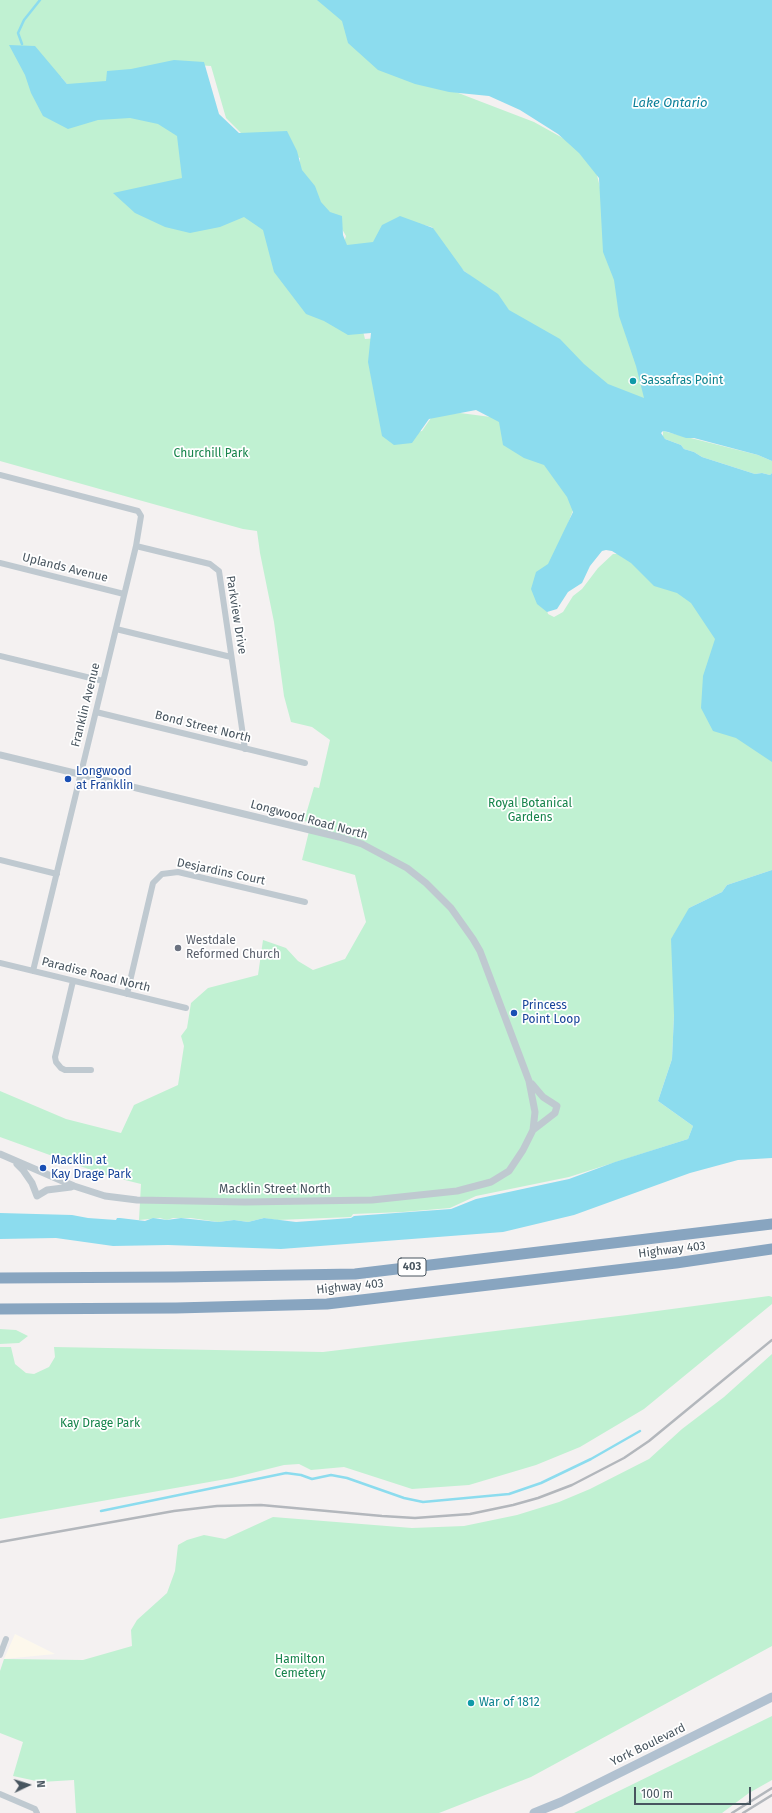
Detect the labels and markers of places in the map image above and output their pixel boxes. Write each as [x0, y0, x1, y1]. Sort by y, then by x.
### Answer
place label: Sassafras Point [641, 374, 723, 388]
marker: Sassafras Point [628, 376, 638, 386]
place label: Longwood at Franklin [76, 765, 133, 793]
marker: Longwood at Franklin [63, 774, 73, 784]
place label: Westdale Reformed Church [186, 934, 280, 962]
marker: Westdale Reformed Church [173, 943, 183, 953]
place label: Princess Point Loop [522, 999, 580, 1027]
marker: Princess Point Loop [509, 1008, 519, 1018]
place label: Macklin at Kay Drage Park [51, 1154, 131, 1182]
marker: Macklin at Kay Drage Park [38, 1163, 48, 1173]
place label: War of 1812 [479, 1696, 540, 1710]
marker: War of 1812 [466, 1698, 476, 1708]

